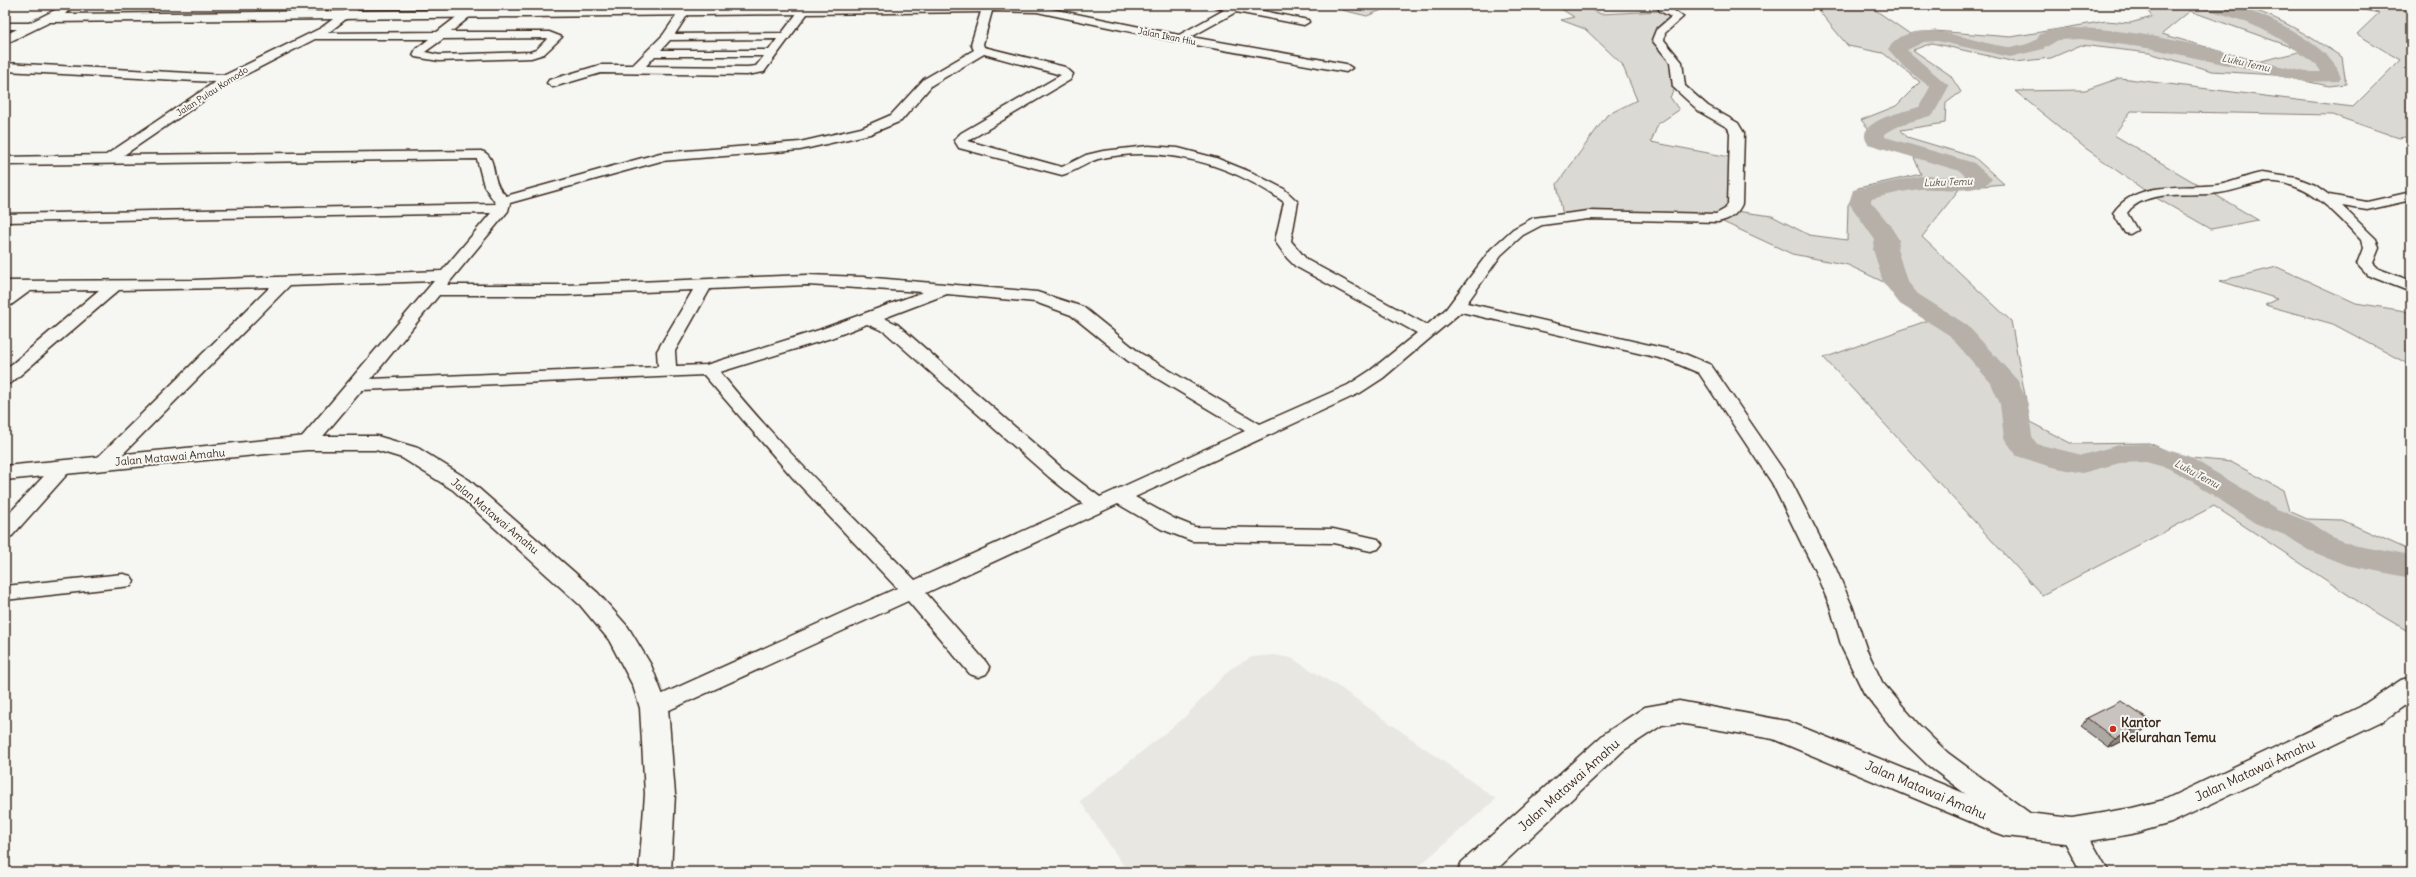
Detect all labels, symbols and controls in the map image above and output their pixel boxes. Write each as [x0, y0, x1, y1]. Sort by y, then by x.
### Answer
street label: Jalan Ikan Hiu [1137, 25, 1197, 47]
water label: Luku Temu [2221, 51, 2272, 75]
street label: Jalan Pulau Komodo [174, 64, 250, 118]
water label: Luku Temu [1923, 175, 1974, 189]
street label: Jalan Matawai Amahu [114, 445, 226, 469]
water label: Luku Temu [2172, 457, 2223, 492]
street label: Jalan Matawai Amahu [448, 475, 542, 557]
place label: Kantor Kelurahan Temu [2121, 714, 2217, 746]
marker: Kantor Kelurahan Temu [2108, 724, 2118, 734]
street label: Jalan Matawai Amahu [1515, 735, 1623, 835]
street label: Jalan Matawai Amahu [2192, 735, 2318, 805]
street label: Jalan Matawai Amahu [1863, 757, 1990, 823]

